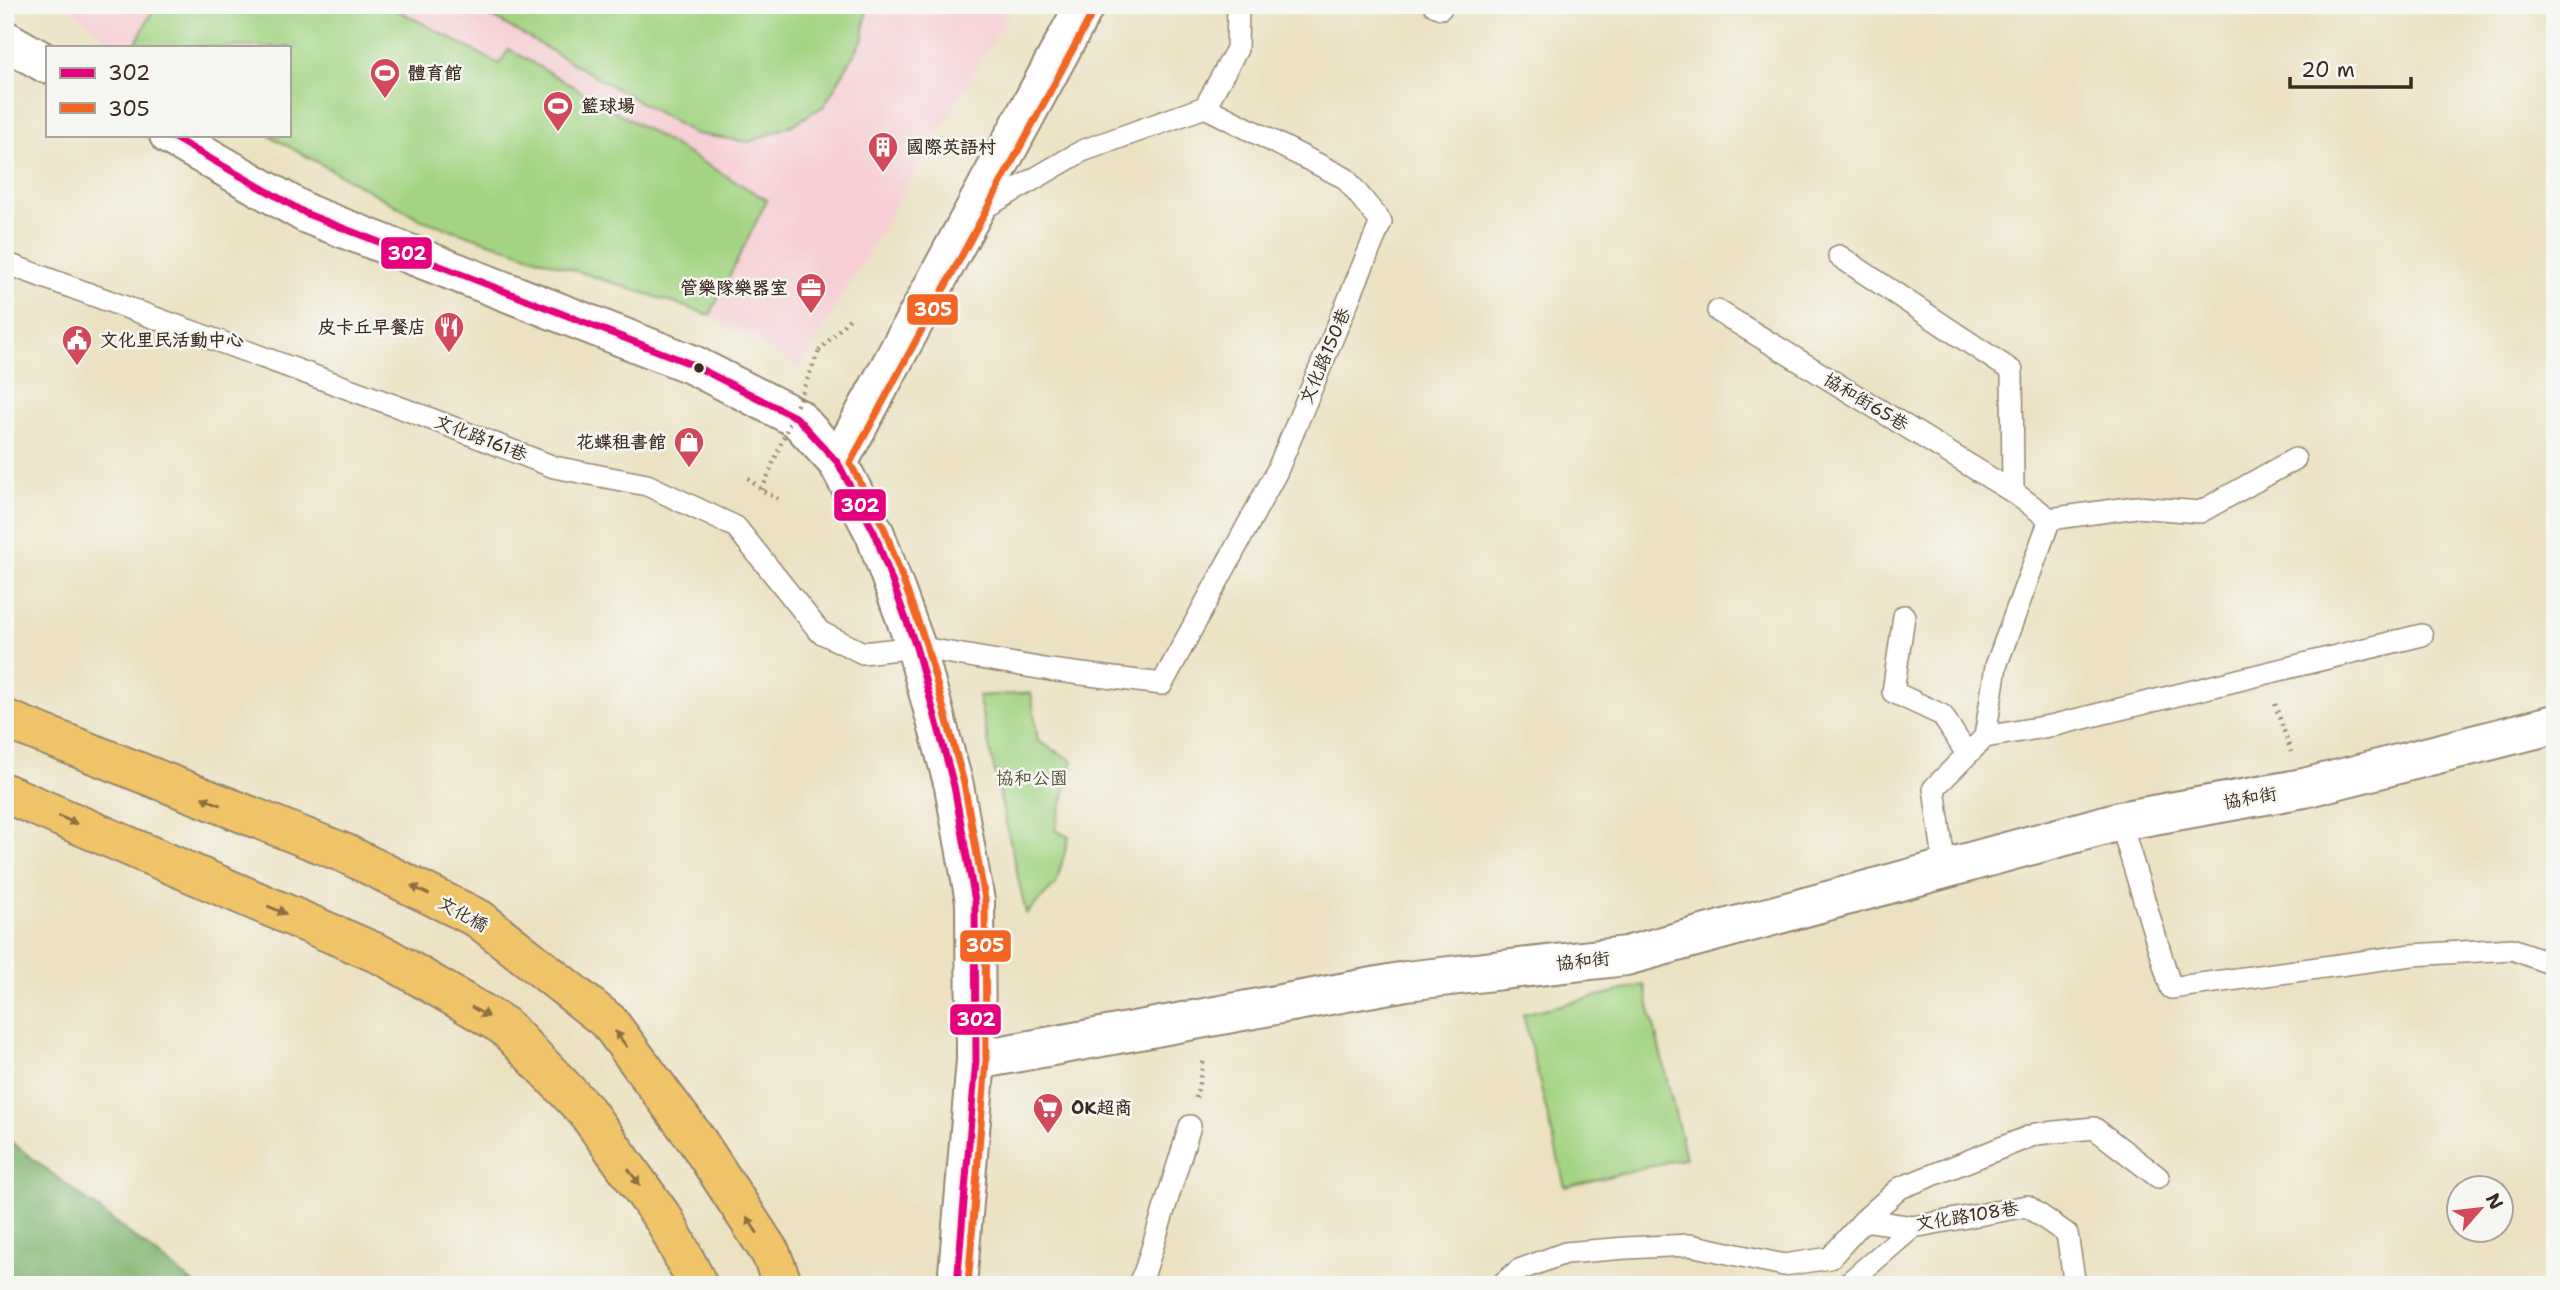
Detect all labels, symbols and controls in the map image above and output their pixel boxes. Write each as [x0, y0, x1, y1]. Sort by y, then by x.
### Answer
legend [46, 46, 290, 136]
scale bar [2290, 46, 2411, 90]
sports icon: 體育館 [368, 56, 402, 100]
text: 20 m [2301, 56, 2355, 84]
text: 302 [108, 59, 150, 87]
place label: 體育館 [408, 61, 462, 85]
sports icon: 籃球場 [541, 89, 575, 133]
place label: 籃球場 [581, 94, 635, 118]
text: 305 [108, 95, 150, 123]
building icon: 國際英語村 [866, 130, 900, 174]
place label: 國際英語村 [906, 135, 996, 159]
line badge: 302 [380, 236, 433, 270]
text: 302 [387, 241, 427, 266]
office icon: 管樂隊樂器室 [794, 271, 828, 315]
place label: 管樂隊樂器室 [680, 276, 788, 300]
line badge: 305 [906, 293, 959, 326]
text: 305 [914, 297, 952, 322]
street label: 文化路150巷 [1294, 304, 1356, 408]
restaurant icon: 皮卡丘早餐店 [432, 310, 466, 354]
place label: 皮卡丘早餐店 [318, 315, 426, 339]
public building icon: 文化里民活動中心 [60, 323, 94, 367]
place label: 文化里民活動中心 [100, 328, 244, 352]
unlabelled marker [692, 361, 706, 375]
street label: 協和街65巷 [1819, 367, 1913, 437]
street label: 文化路161巷 [431, 409, 531, 467]
shop icon: 花蝶租書館 [672, 425, 706, 469]
place label: 花蝶租書館 [576, 430, 666, 454]
line badge: 302 [833, 488, 887, 522]
text: 302 [840, 493, 880, 518]
park label: 協和公園 [996, 766, 1068, 790]
street label: 協和街 [2221, 781, 2279, 815]
one-way arrow [200, 795, 221, 806]
one-way arrow [58, 814, 78, 826]
one-way arrow [410, 885, 430, 896]
street label: 文化橋 [434, 890, 492, 938]
one-way arrow [267, 904, 287, 916]
line badge: 305 [959, 929, 1012, 963]
text: 305 [966, 933, 1004, 958]
street label: 協和街 [1555, 946, 1611, 976]
line badge: 302 [949, 1003, 1002, 1036]
one-way arrow [470, 1005, 489, 1018]
text: 302 [956, 1007, 996, 1032]
one-way arrow [614, 1029, 628, 1048]
supermarket icon: OK超商 [1031, 1091, 1065, 1135]
place label: OK超商 [1071, 1096, 1133, 1120]
one-way arrow [627, 1168, 641, 1186]
north arrow [2444, 1174, 2514, 1244]
text: N [2480, 1189, 2509, 1214]
street label: 文化路108巷 [1914, 1196, 2020, 1236]
one-way arrow [745, 1215, 758, 1234]

